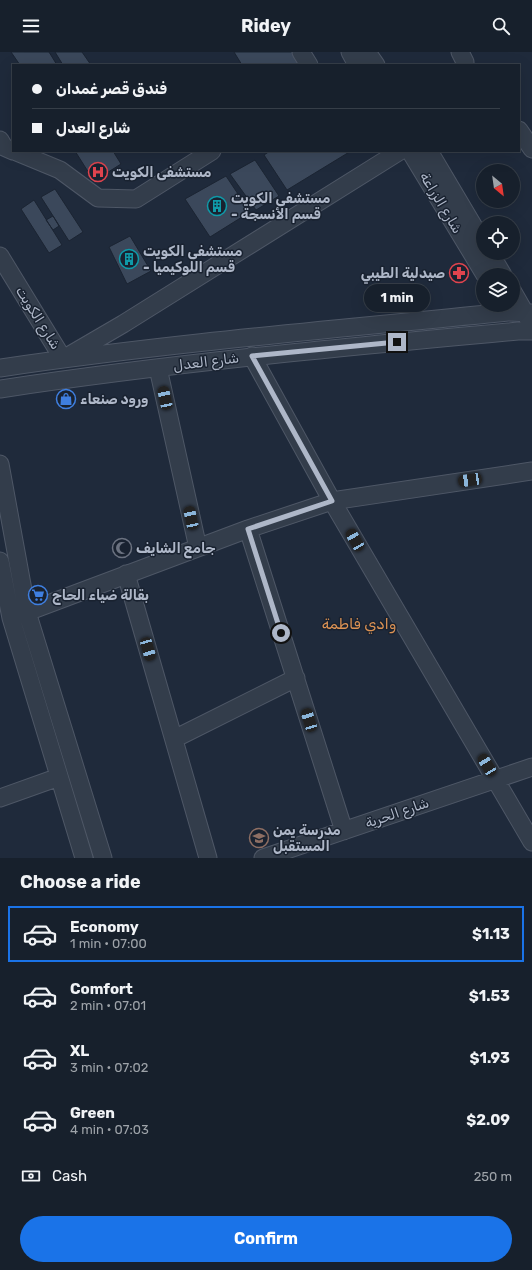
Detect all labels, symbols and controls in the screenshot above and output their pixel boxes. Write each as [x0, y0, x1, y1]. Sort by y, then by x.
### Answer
icon: menu [20, 15, 42, 37]
text: Ridey [241, 15, 291, 37]
icon: search [490, 15, 512, 37]
text: فندق قصر غمدان [56, 80, 167, 98]
text: شارع العدل [56, 119, 130, 137]
hospital icon: مستشفى الكويت [87, 161, 109, 183]
place label: مستشفى الكويت [112, 164, 211, 181]
north arrow [476, 164, 520, 208]
map controls [476, 164, 520, 312]
street label: شارع الزراعة [414, 169, 466, 238]
place label: مستشفى الكويت - قسم الأنسجة [231, 190, 330, 223]
building icon: مستشفى الكويت - قسم الأنسجة [206, 195, 228, 217]
button: locate [476, 216, 520, 260]
place label: مستشفى الكويت - قسم اللوكيميا [143, 243, 242, 276]
building icon: مستشفى الكويت - قسم اللوكيميا [118, 248, 140, 270]
pharmacy icon: صيدلية الطيبي [448, 262, 470, 284]
place label: صيدلية الطيبي [361, 265, 445, 284]
button: layers [476, 268, 520, 312]
street label: شارع الكويت [10, 283, 64, 354]
callout: 1 min [364, 284, 430, 312]
text: 1 min [380, 290, 414, 305]
route end [388, 333, 406, 351]
street label: شارع العدل [172, 350, 240, 376]
car [157, 385, 173, 411]
shop icon: ورود صنعاء [55, 388, 77, 410]
place label: ورود صنعاء [80, 391, 148, 408]
car [457, 472, 483, 488]
car [183, 505, 199, 531]
car [344, 527, 366, 553]
mosque icon: جامع الشايف [111, 537, 133, 559]
place label: جامع الشايف [136, 540, 216, 559]
supermarket icon: بقالة ضياء الحاج [27, 584, 49, 606]
place label: بقالة ضياء الحاج [52, 587, 149, 605]
district label: وادي فاطمة [322, 615, 396, 634]
route start [272, 624, 290, 642]
car [139, 636, 157, 662]
car [300, 707, 318, 733]
car [476, 752, 498, 778]
street label: شارع الحرية [363, 794, 432, 834]
place label: مدرسة يمن المستقبل [273, 822, 341, 855]
school or university icon: مدرسة يمن المستقبل [248, 827, 270, 849]
text: Choose a ride [20, 871, 141, 893]
icon: car [22, 916, 58, 952]
text: Economy [70, 918, 139, 936]
text: $1.13 [472, 925, 510, 943]
text: 1 min · 07:00 [70, 936, 147, 951]
icon: car [22, 978, 58, 1014]
text: Comfort [70, 980, 133, 998]
text: $1.53 [469, 987, 510, 1005]
text: 2 min · 07:01 [70, 998, 146, 1013]
icon: car [22, 1040, 58, 1076]
text: XL [70, 1042, 89, 1060]
text: $1.93 [469, 1049, 510, 1067]
text: 3 min · 07:02 [70, 1060, 148, 1075]
icon: car [22, 1102, 58, 1138]
text: Green [70, 1104, 115, 1122]
text: $2.09 [466, 1111, 510, 1129]
text: 4 min · 07:03 [70, 1122, 149, 1137]
icon: cash [20, 1165, 42, 1187]
text: Cash [52, 1167, 87, 1185]
text: 250 m [474, 1169, 512, 1184]
button: Confirm [20, 1216, 512, 1262]

